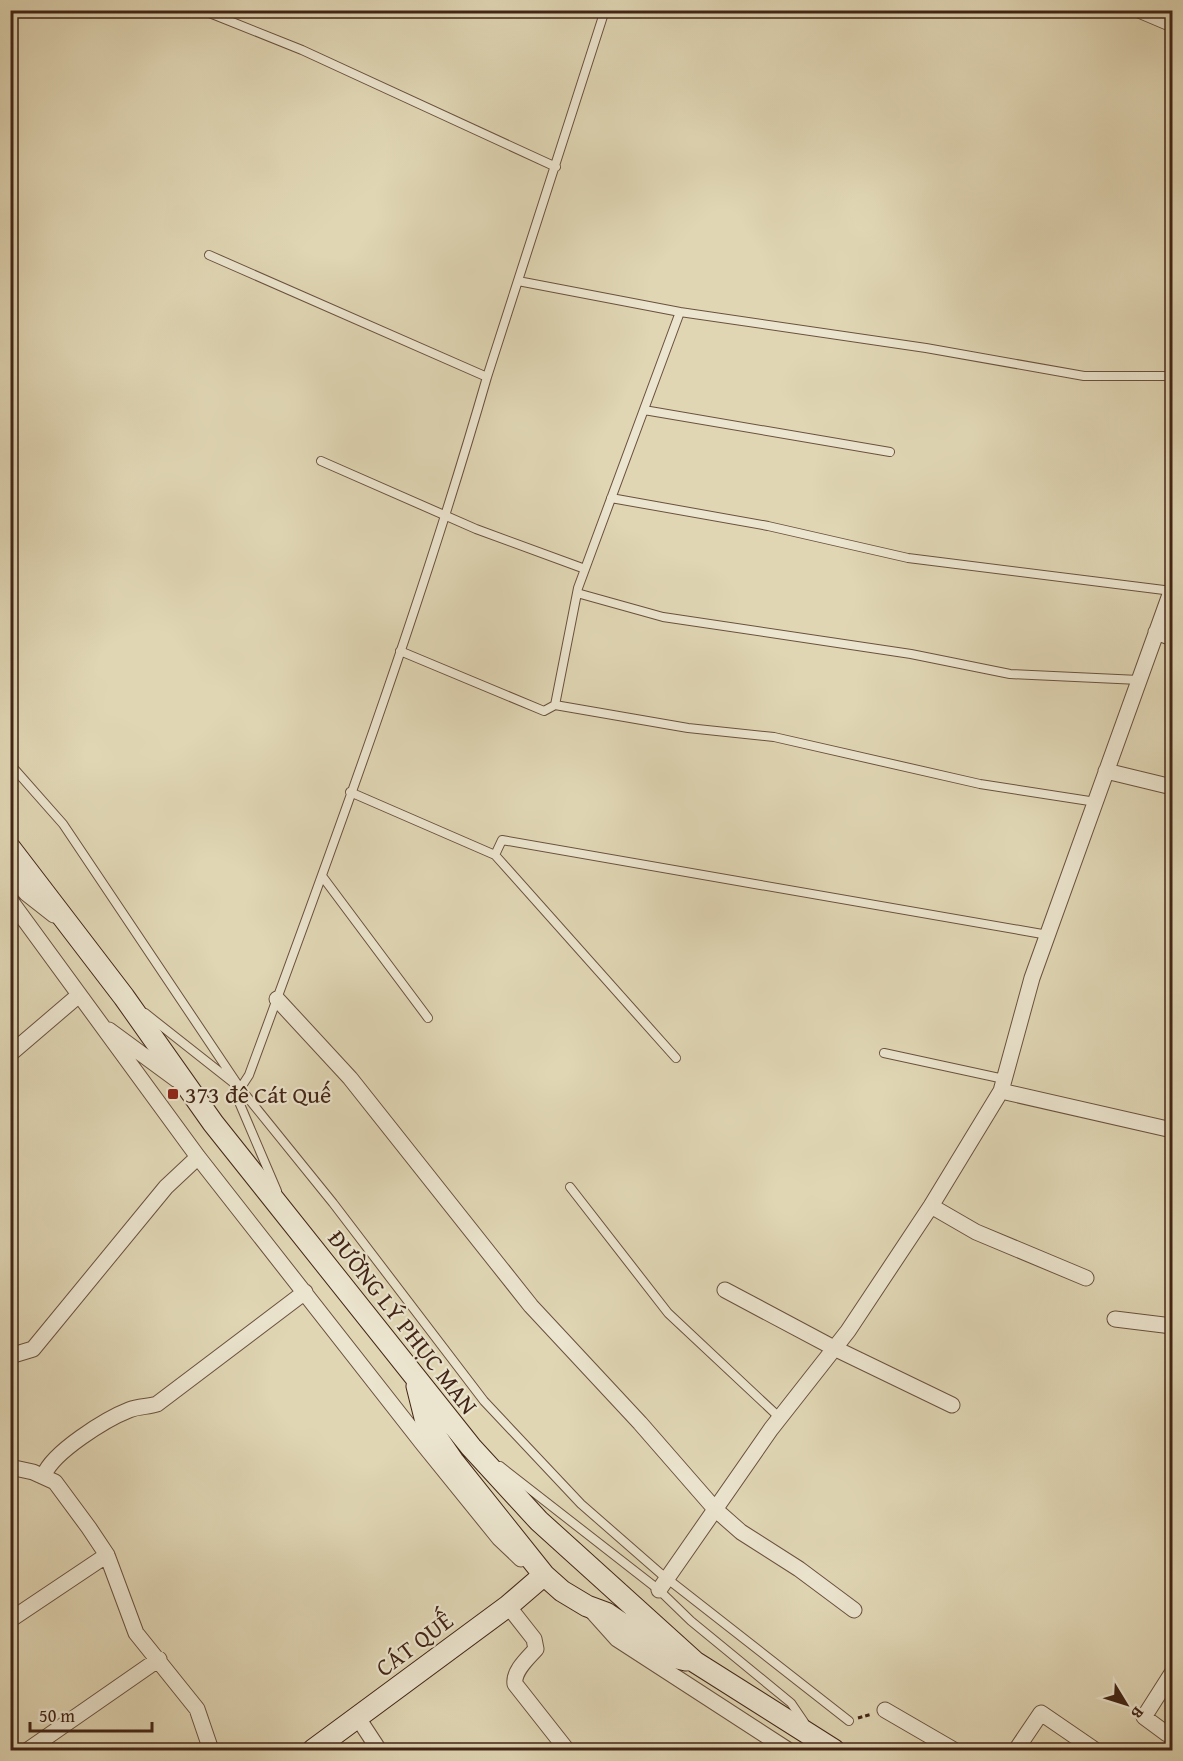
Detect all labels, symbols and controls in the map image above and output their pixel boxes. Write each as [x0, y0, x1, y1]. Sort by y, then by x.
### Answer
place label: 373 đê Cát Quế [185, 1077, 331, 1112]
marker: 373 đê Cát Quế [166, 1087, 180, 1101]
street label: ĐƯỜNG LÝ PHỤC MAN [320, 1222, 486, 1422]
street label: CÁT QUẾ [368, 1603, 460, 1685]
north arrow [1096, 1674, 1156, 1734]
scale bar [30, 1695, 152, 1733]
text: 50 m [39, 1702, 75, 1729]
text: B [1125, 1702, 1150, 1725]

